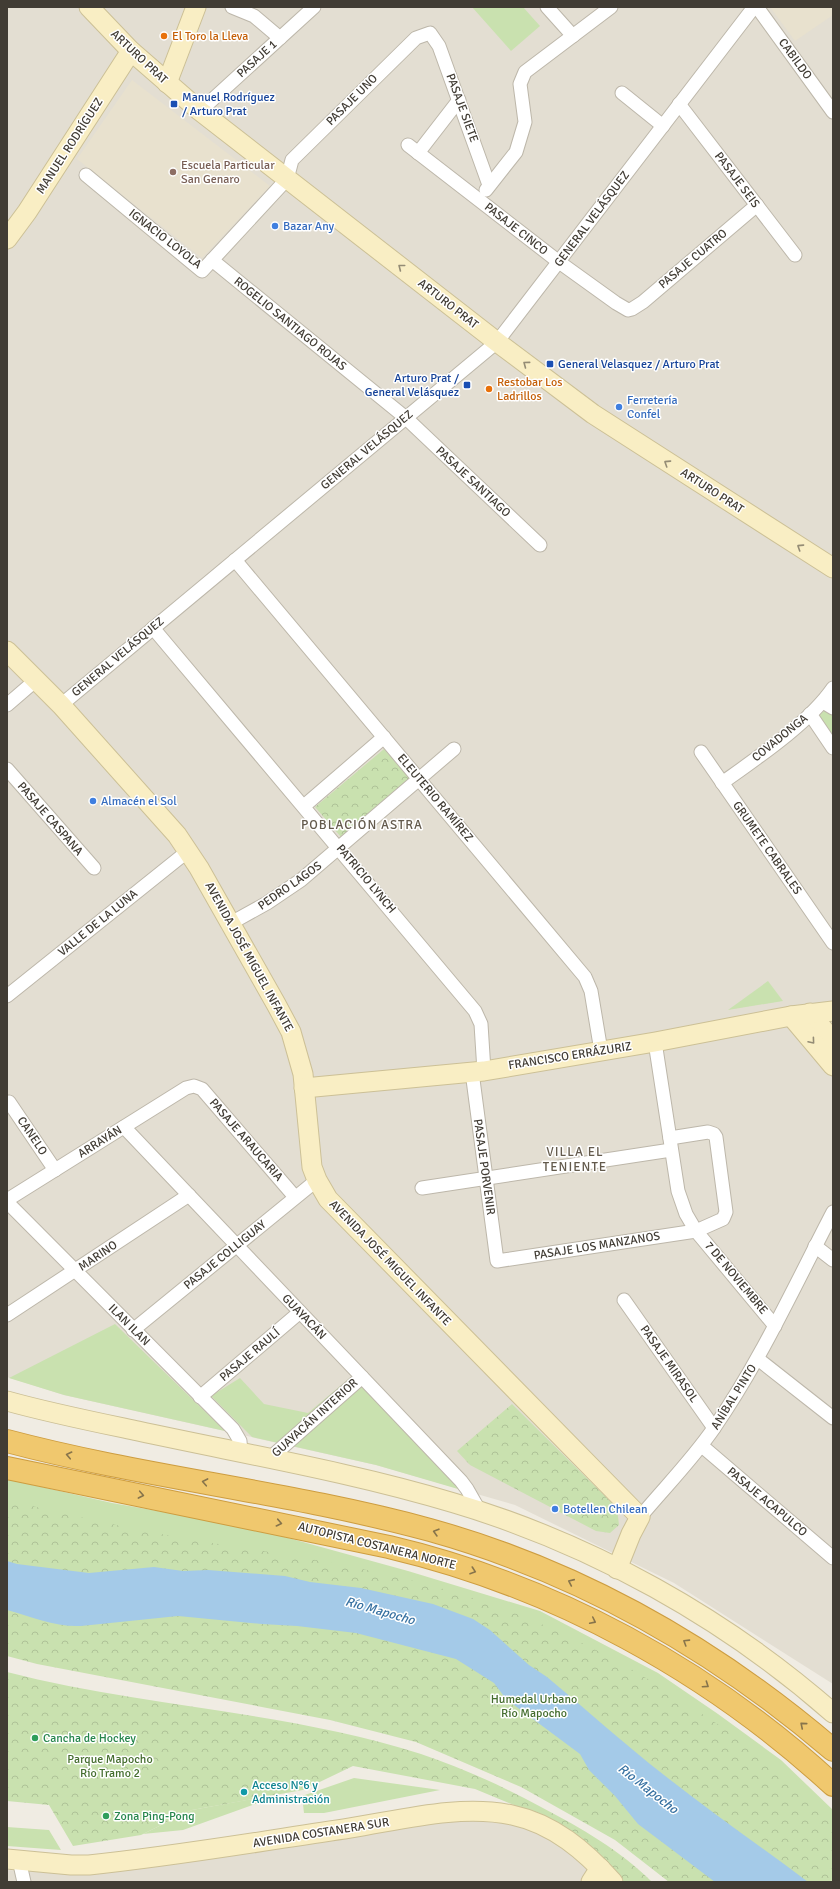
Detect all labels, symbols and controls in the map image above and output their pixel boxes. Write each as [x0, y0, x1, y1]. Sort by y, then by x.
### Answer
street label: ARTURO PRAT [107, 27, 171, 87]
place label: El Toro la Lleva [172, 29, 248, 44]
marker: El Toro la Lleva [159, 31, 169, 41]
street label: CABILDO [775, 36, 815, 83]
street label: PASAJE 1 [234, 37, 280, 81]
street label: PASAJE UNO [323, 71, 381, 129]
street label: PASAJE SIETE [443, 72, 481, 145]
place label: Manuel Rodríguez / Arturo Prat [182, 90, 275, 119]
street label: MANUEL RODRÍGUEZ [33, 95, 107, 197]
marker: Manuel Rodríguez / Arturo Prat [169, 99, 179, 109]
street label: PASAJE SEIS [711, 149, 763, 211]
place label: Escuela Particular San Genaro [181, 158, 275, 187]
marker: Escuela Particular San Genaro [168, 167, 178, 177]
street label: GENERAL VELÁSQUEZ [551, 168, 633, 270]
street label: PASAJE CINCO [481, 200, 551, 259]
street label: IGNACIO LOYOLA [125, 206, 205, 273]
place label: Bazar Any [283, 219, 335, 234]
marker: Bazar Any [270, 221, 280, 231]
street label: PASAJE CUATRO [656, 226, 730, 292]
one-way arrow [398, 265, 405, 272]
street label: ROGELIO SANTIAGO ROJAS [231, 274, 350, 374]
street label: ARTURO PRAT [415, 276, 481, 332]
place label: General Velasquez / Arturo Prat [558, 357, 720, 372]
marker: General Velasquez / Arturo Prat [545, 359, 555, 369]
one-way arrow [523, 361, 530, 369]
place label: Arturo Prat / General Velásquez [365, 371, 459, 400]
place label: Restobar Los Ladrillos [497, 375, 563, 404]
marker: Arturo Prat / General Velásquez [462, 380, 472, 390]
marker: Restobar Los Ladrillos [484, 384, 494, 394]
place label: Ferretería Confel [627, 393, 678, 422]
marker: Ferretería Confel [614, 402, 624, 412]
street label: GENERAL VELÁSQUEZ [318, 407, 416, 493]
street label: PASAJE SANTIAGO [432, 443, 514, 521]
one-way arrow [664, 460, 671, 467]
street label: ARTURO PRAT [678, 465, 747, 517]
one-way arrow [797, 545, 804, 552]
street label: GENERAL VELÁSQUEZ [69, 614, 167, 700]
street label: COVADONGA [749, 711, 811, 765]
street label: ELEUTERIO RAMÍREZ [394, 751, 476, 845]
street label: PASAJE CASPANA [14, 779, 86, 859]
place label: Almacén el Sol [101, 794, 177, 809]
marker: Almacén el Sol [88, 796, 98, 806]
street label: GRUMETE CABRALES [729, 798, 805, 898]
district label: POBLACIÓN ASTRA [301, 817, 423, 833]
street label: PATRICIO LYNCH [333, 842, 399, 916]
street label: PEDRO LAGOS [255, 858, 325, 914]
street label: AVENIDA JOSÉ MIGUEL INFANTE [202, 880, 297, 1035]
street label: VALLE DE LA LUNA [55, 886, 141, 960]
one-way arrow [807, 1036, 814, 1044]
street label: FRANCISCO ERRÁZURIZ [507, 1039, 633, 1073]
street label: PASAJE ARAUCARIA [206, 1096, 286, 1185]
street label: CANELO [14, 1114, 50, 1158]
street label: PASAJE PORVENIR [470, 1118, 498, 1216]
street label: ARRAYÁN [75, 1123, 125, 1161]
district label: VILLA EL TENIENTE [543, 1144, 607, 1175]
street label: AVENIDA JOSÉ MIGUEL INFANTE [326, 1197, 454, 1329]
street label: PASAJE COLLIGUAY [181, 1217, 269, 1293]
street label: PASAJE LOS MANZANOS [533, 1229, 662, 1263]
street label: MARINO [76, 1237, 120, 1274]
street label: 7 DE NOVIEMBRE [701, 1239, 771, 1318]
street label: GUAYACÁN [279, 1291, 329, 1343]
street label: ILAN ILAN [105, 1301, 153, 1349]
street label: PASAJE MIRASOL [637, 1322, 701, 1406]
street label: PASAJE RAULÍ [217, 1325, 284, 1385]
street label: ANÍBAL PINTO [708, 1361, 760, 1433]
street label: GUAYACÁN INTERIOR [269, 1375, 361, 1461]
one-way arrow [66, 1452, 72, 1460]
street label: PASAJE ACAPULCO [724, 1464, 810, 1540]
one-way arrow [202, 1478, 208, 1487]
one-way arrow [138, 1491, 144, 1499]
place label: Botellen Chilean [563, 1502, 648, 1517]
marker: Botellen Chilean [550, 1504, 560, 1514]
one-way arrow [276, 1519, 282, 1527]
street label: AUTOPISTA COSTANERA NORTE [296, 1519, 458, 1573]
one-way arrow [432, 1528, 439, 1537]
one-way arrow [470, 1566, 477, 1575]
one-way arrow [567, 1579, 575, 1587]
water label: Río Mapocho [343, 1593, 418, 1629]
one-way arrow [589, 1616, 596, 1624]
one-way arrow [683, 1639, 690, 1647]
one-way arrow [702, 1680, 709, 1688]
park label: Humedal Urbano Río Mapocho [491, 1692, 577, 1721]
one-way arrow [801, 1723, 808, 1730]
place label: Cancha de Hockey [43, 1731, 136, 1746]
marker: Cancha de Hockey [30, 1733, 40, 1743]
park label: Parque Mapocho Río Tramo 2 [67, 1752, 153, 1781]
water label: Río Mapocho [615, 1761, 682, 1818]
place label: Acceso N°6 y Administración [252, 1778, 330, 1807]
marker: Acceso N°6 y Administración [239, 1787, 249, 1797]
place label: Zona Ping-Pong [114, 1809, 195, 1824]
marker: Zona Ping-Pong [101, 1811, 111, 1821]
street label: AVENIDA COSTANERA SUR [252, 1815, 390, 1851]

